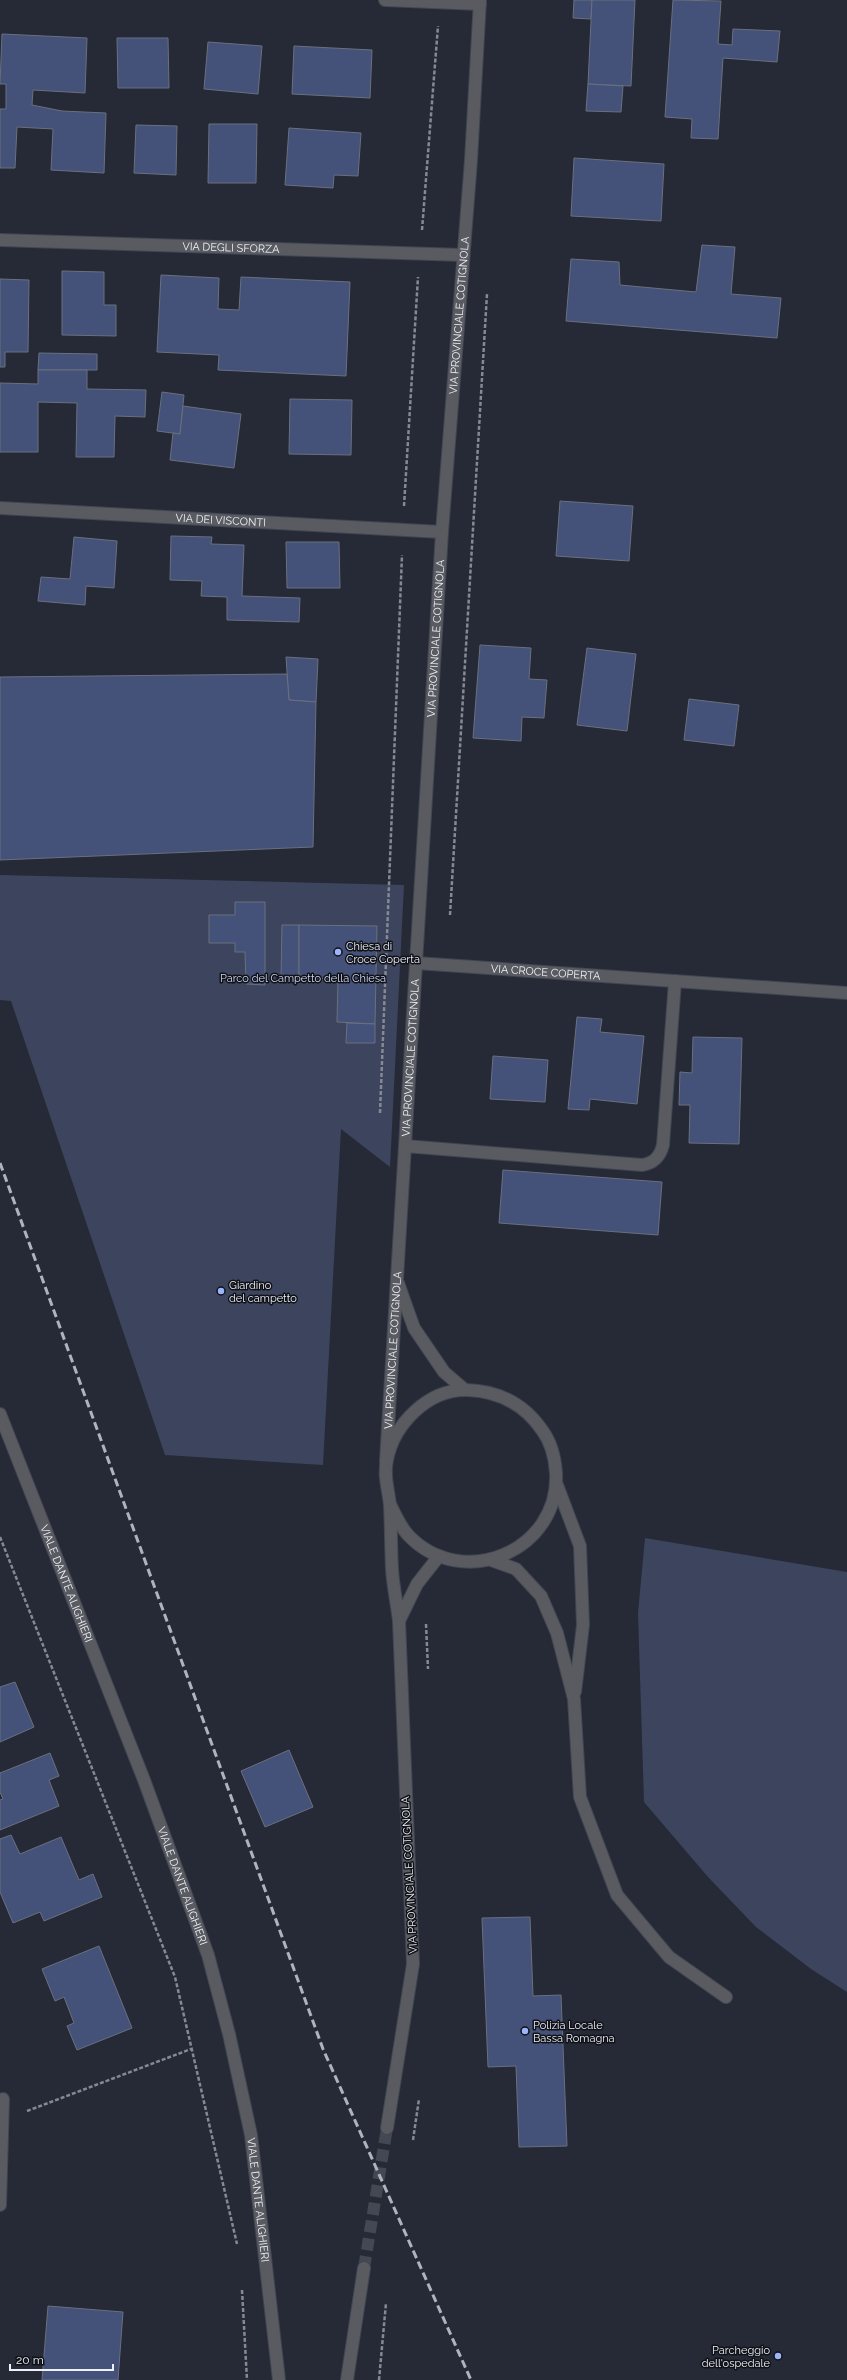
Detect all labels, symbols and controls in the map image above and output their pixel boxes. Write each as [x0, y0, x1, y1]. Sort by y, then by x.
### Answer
street label: VIA PROVINCIALE COTIGNOLA [447, 236, 472, 395]
street label: VIA DEGLI SFORZA [182, 240, 280, 256]
street label: VIA DEI VISCONTI [175, 512, 266, 529]
street label: VIA PROVINCIALE COTIGNOLA [425, 559, 447, 718]
place label: Chiesa di Croce Coperta [346, 940, 420, 966]
marker: Chiesa di Croce Coperta [333, 947, 343, 957]
street label: VIA CROCE COPERTA [490, 962, 602, 983]
park label: Parco del Campetto della Chiesa [220, 972, 386, 985]
street label: VIA PROVINCIALE COTIGNOLA [400, 978, 422, 1137]
street label: VIA PROVINCIALE COTIGNOLA [382, 1270, 404, 1429]
place label: Giardino del campetto [229, 1279, 297, 1305]
marker: Giardino del campetto [216, 1286, 226, 1296]
street label: VIALE DANTE ALIGHIERI [37, 1523, 95, 1644]
street label: VIA PROVINCIALE COTIGNOLA [399, 1795, 420, 1954]
street label: VIALE DANTE ALIGHIERI [155, 1825, 210, 1947]
place label: Polizia Locale Bassa Romagna [533, 2019, 615, 2045]
marker: Polizia Locale Bassa Romagna [520, 2026, 530, 2036]
street label: VIALE DANTE ALIGHIERI [244, 2137, 271, 2263]
place label: Parcheggio dell'ospedale [702, 2344, 771, 2370]
scale bar [10, 2346, 113, 2372]
marker: Parcheggio dell'ospedale [773, 2351, 783, 2361]
text: 20 m [16, 2353, 44, 2367]

